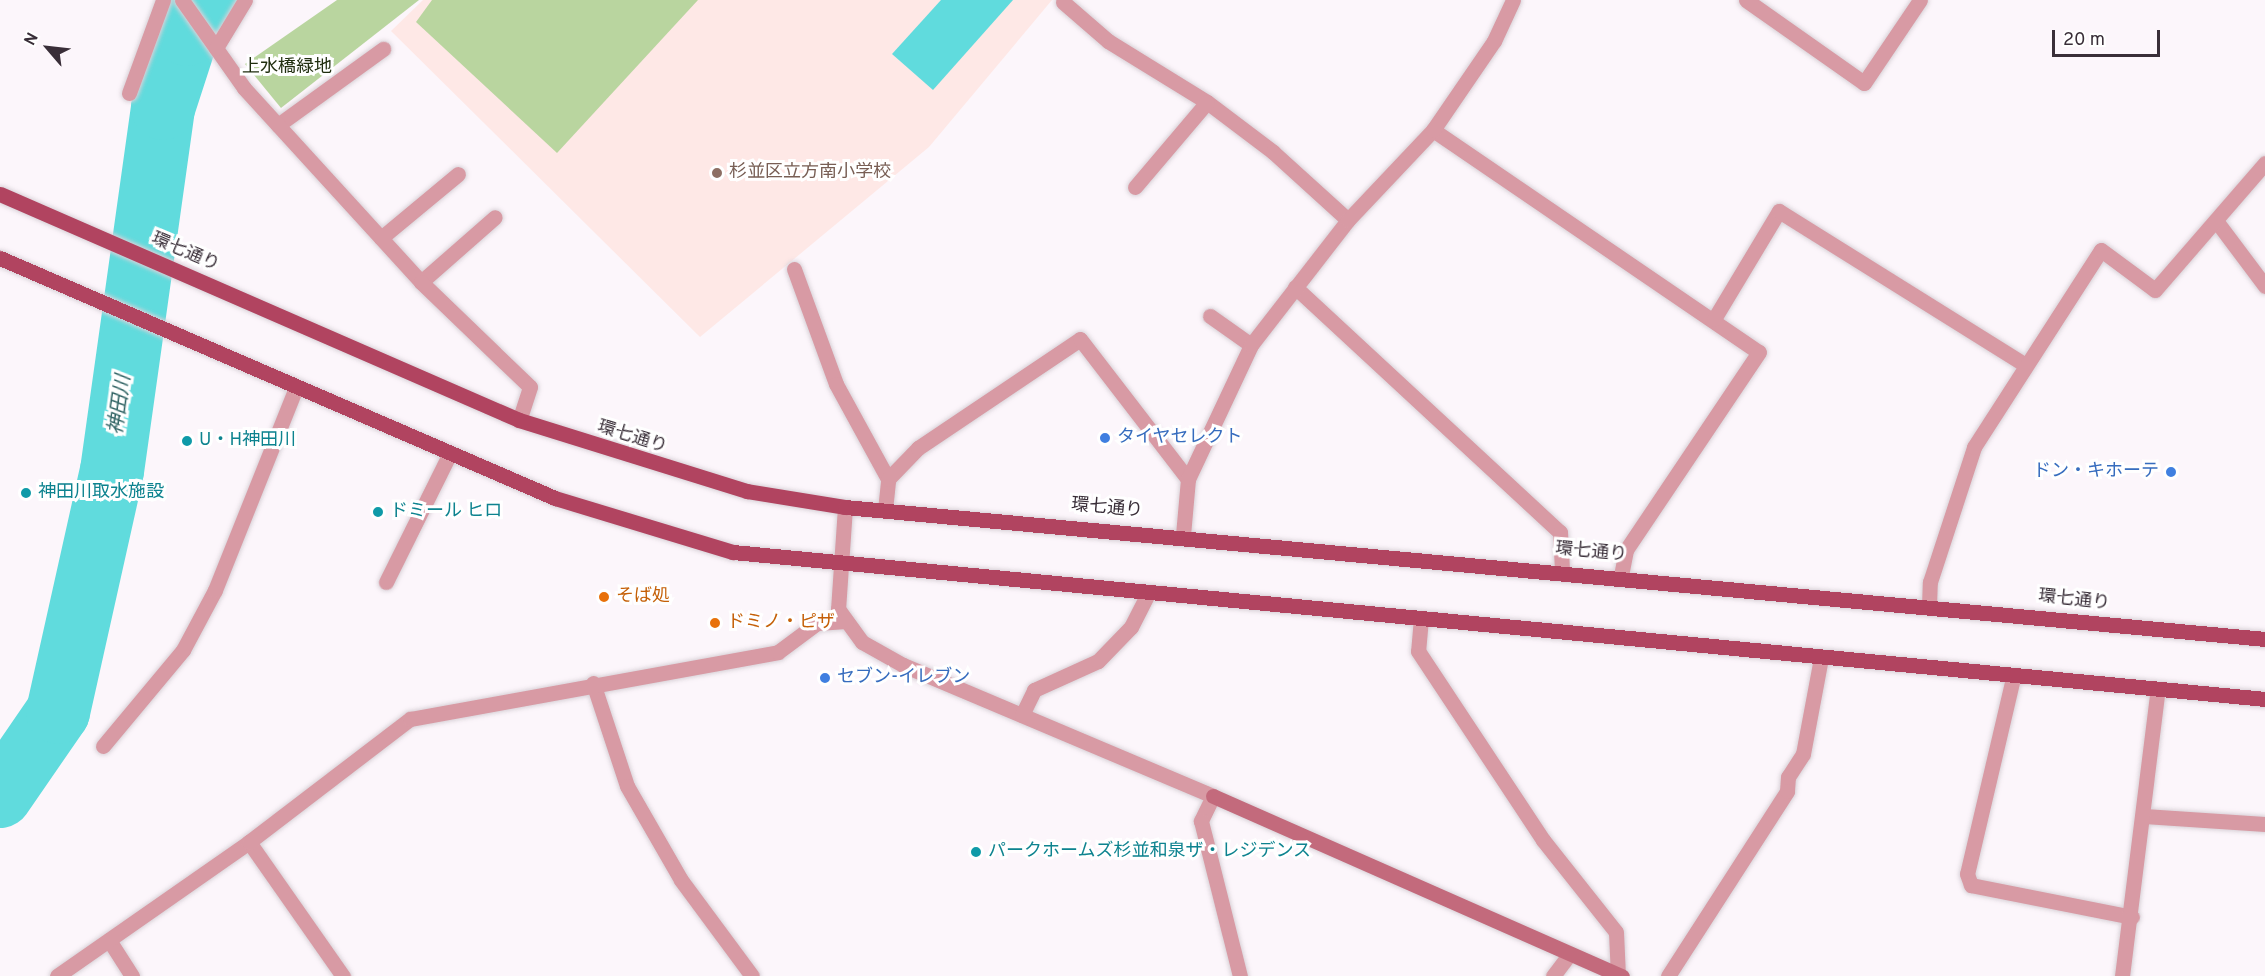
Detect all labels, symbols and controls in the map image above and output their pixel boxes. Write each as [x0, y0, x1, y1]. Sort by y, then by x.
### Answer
north arrow [18, 18, 78, 78]
scale bar [2055, 18, 2163, 56]
text: 20 m [2063, 29, 2105, 52]
text: N [21, 30, 44, 49]
park label: 上水橋緑地 [242, 57, 332, 79]
place label: 杉並区立方南小学校 [729, 162, 891, 184]
marker: 杉並区立方南小学校 [710, 166, 724, 180]
street label: 環七通り [148, 229, 222, 277]
water label: 神田川 [105, 374, 137, 436]
street label: 環七通り [594, 417, 670, 459]
place label: タイヤセレクト [1117, 427, 1243, 449]
place label: U・H神田川 [199, 430, 296, 452]
marker: タイヤセレクト [1098, 431, 1112, 445]
marker: U・H神田川 [180, 434, 194, 448]
place label: ドン・キホーテ [2033, 461, 2159, 483]
marker: ドン・キホーテ [2164, 465, 2178, 479]
place label: 神田川取水施設 [38, 482, 164, 504]
marker: 神田川取水施設 [19, 486, 33, 500]
street label: 環七通り [1070, 495, 1144, 523]
place label: ドミール ヒロ [390, 501, 502, 523]
marker: ドミール ヒロ [371, 505, 385, 519]
street label: 環七通り [1554, 539, 1628, 567]
place label: そば処 [616, 586, 670, 608]
street label: 環七通り [2037, 586, 2111, 616]
marker: そば処 [597, 590, 611, 604]
place label: ドミノ・ピザ [727, 612, 835, 634]
marker: ドミノ・ピザ [708, 616, 722, 630]
place label: セブン-イレブン [837, 667, 970, 689]
marker: セブン-イレブン [818, 671, 832, 685]
place label: パークホームズ杉並和泉ザ・レジデンス [988, 841, 1312, 863]
marker: パークホームズ杉並和泉ザ・レジデンス [969, 845, 983, 859]

